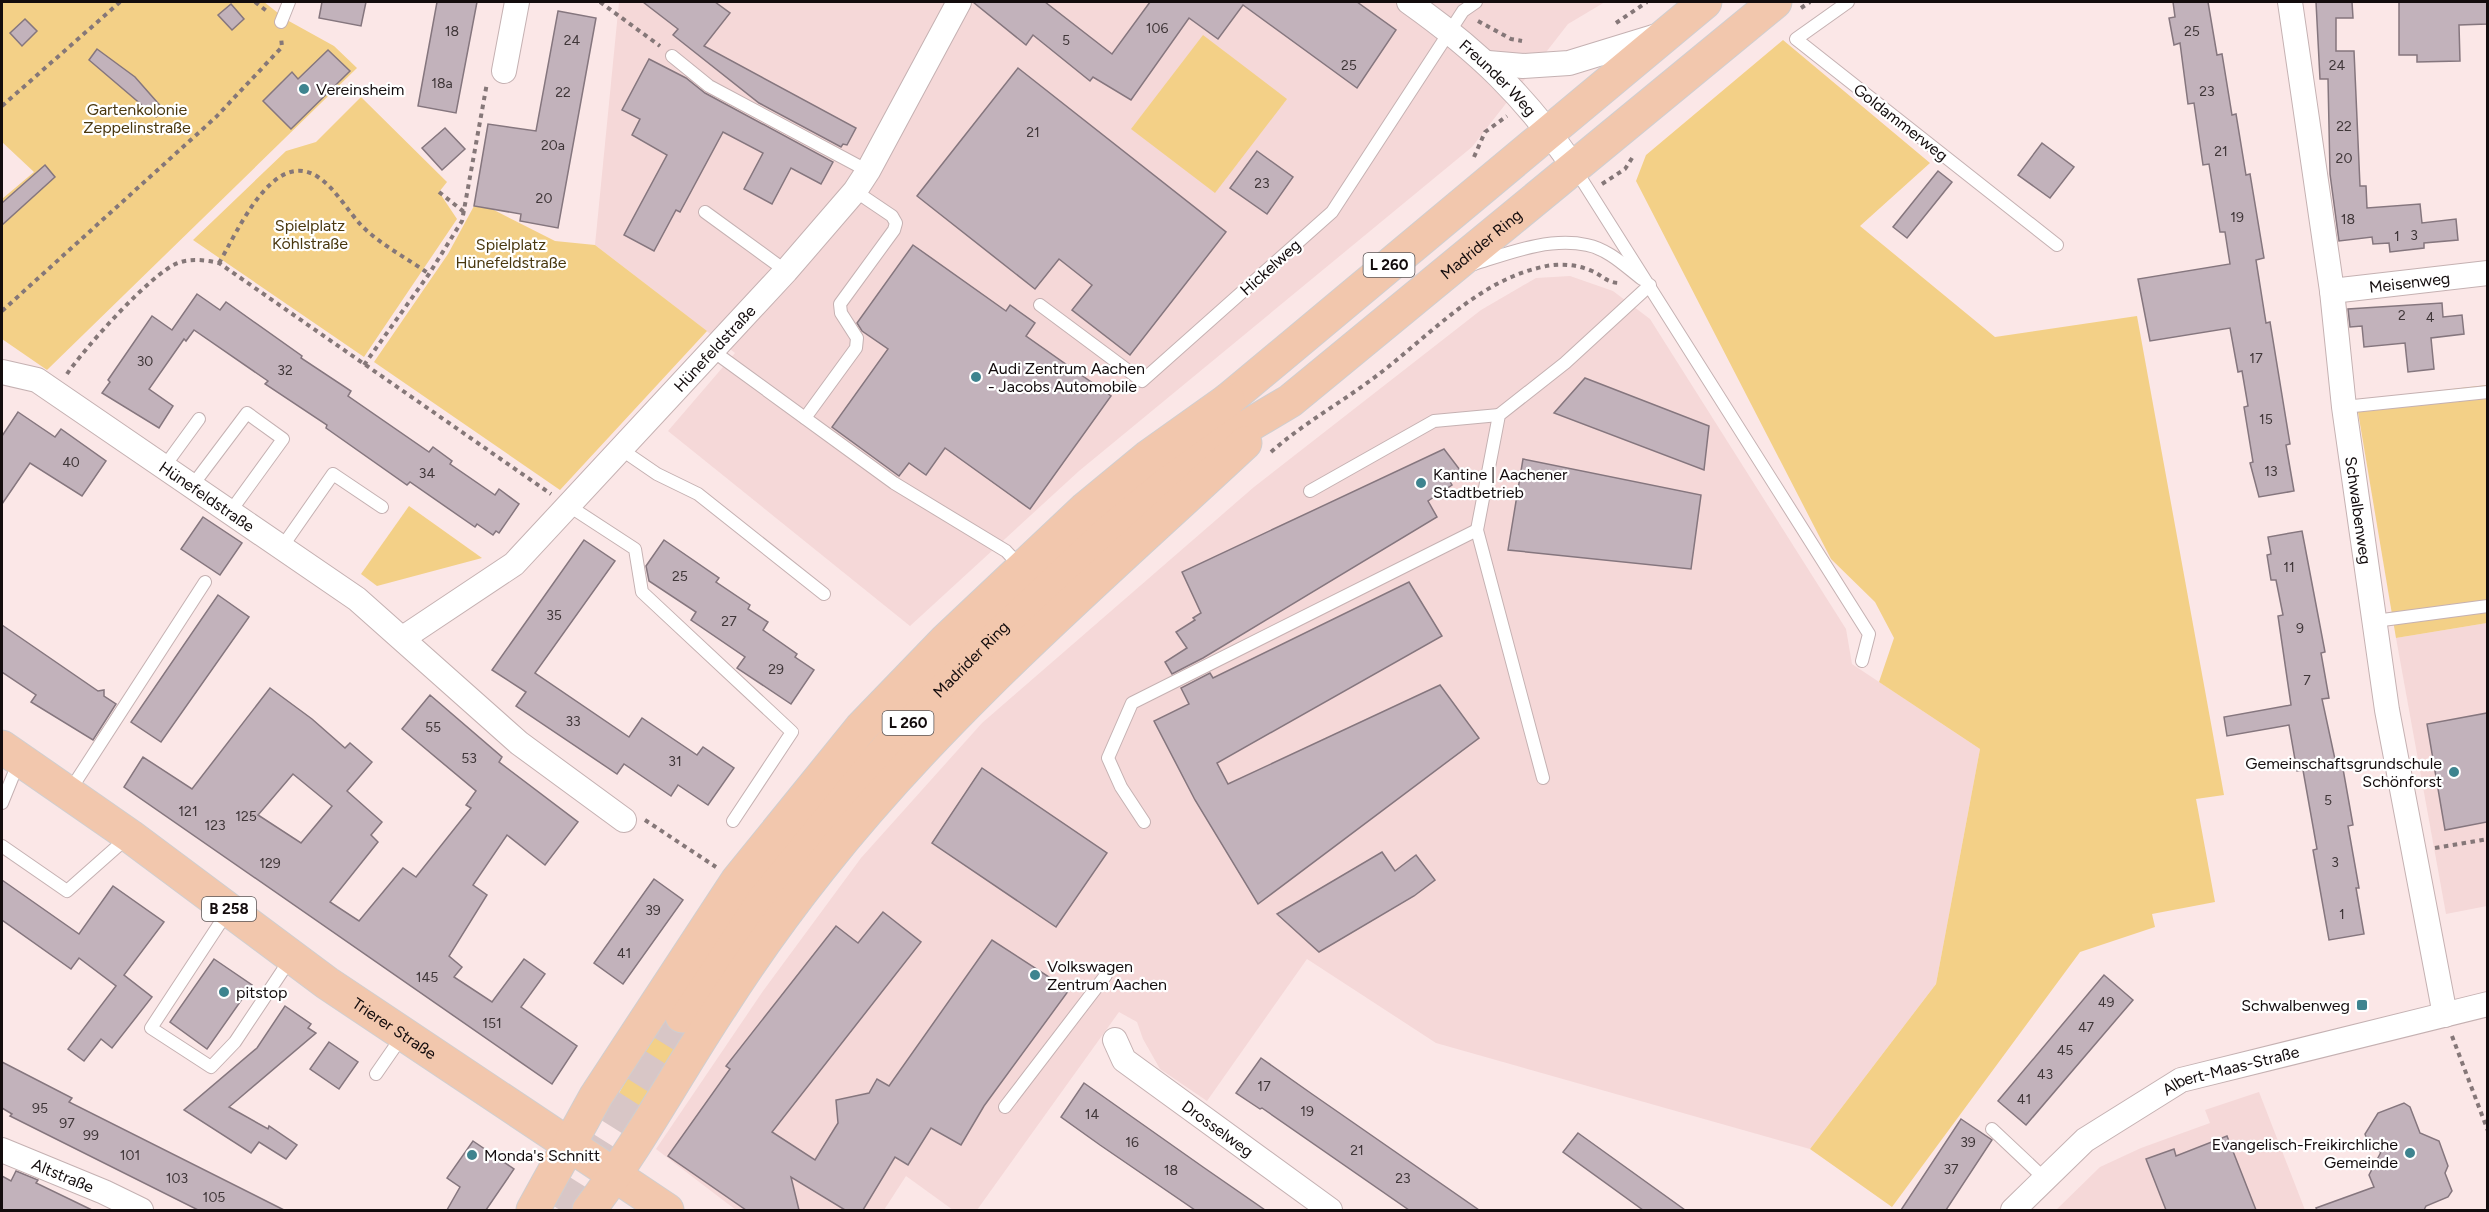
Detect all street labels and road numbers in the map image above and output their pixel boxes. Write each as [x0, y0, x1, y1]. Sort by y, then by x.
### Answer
street label: Freunder Weg [1455, 36, 1540, 120]
street label: Goldammerweg [1850, 80, 1952, 165]
street label: Madrider Ring [1437, 205, 1526, 283]
street label: Hickelweg [1236, 235, 1304, 299]
road number: L 260 [1364, 253, 1414, 277]
street label: Meisenweg [2368, 268, 2451, 297]
street label: Hünefeldstraße [670, 301, 760, 396]
street label: Schwalbenweg [2341, 455, 2375, 566]
street label: Hünefeldstraße [156, 458, 258, 536]
street label: Madrider Ring [929, 617, 1013, 701]
road number: L 260 [882, 711, 934, 735]
road number: B 258 [202, 897, 256, 921]
street label: Trierer Straße [349, 994, 440, 1063]
street label: Albert-Maas-Straße [2159, 1042, 2301, 1099]
street label: Drosselweg [1178, 1096, 1257, 1161]
street label: Altstraße [29, 1154, 97, 1197]

